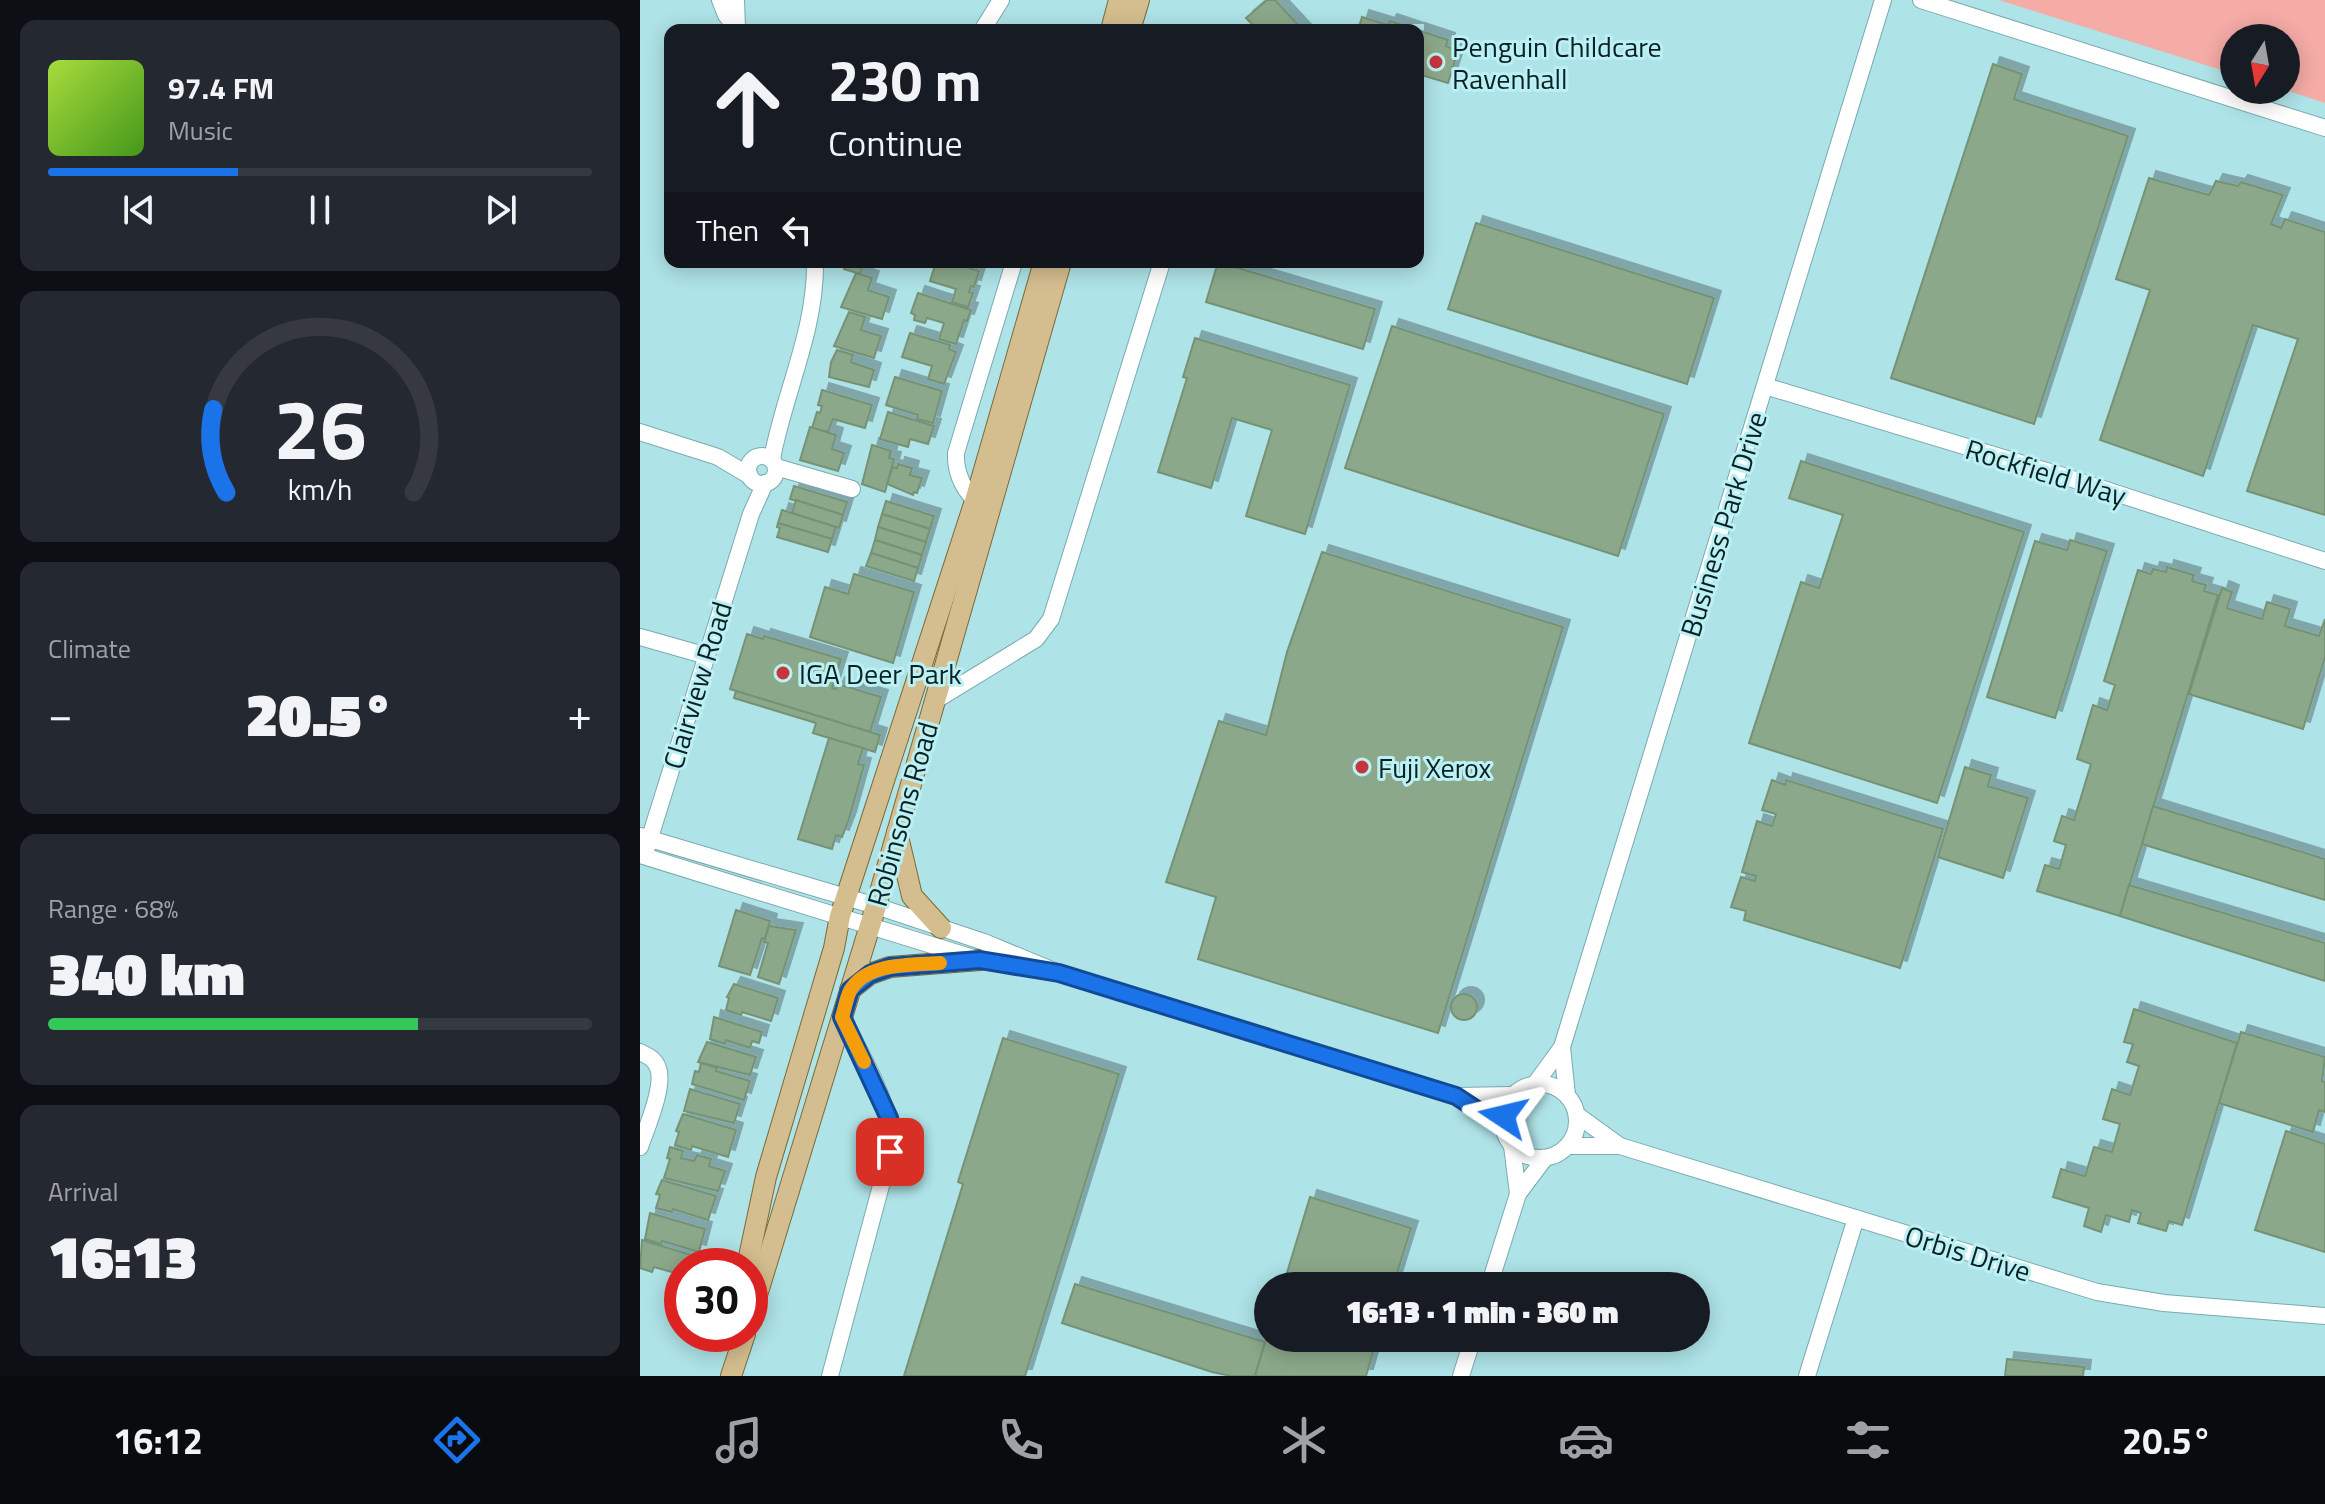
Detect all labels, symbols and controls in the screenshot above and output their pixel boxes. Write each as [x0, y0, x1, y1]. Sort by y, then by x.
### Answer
north arrow [2220, 24, 2300, 104]
map controls [2220, 24, 2300, 104]
place label: Penguin Childcare Ravenhall [1452, 25, 1662, 100]
text: 230 m [828, 38, 981, 123]
marker: Penguin Childcare Ravenhall [1427, 53, 1445, 71]
icon: ahead [696, 56, 800, 160]
text: 97.4 FM [168, 65, 274, 111]
text: Music [168, 111, 233, 150]
text: Continue [828, 115, 963, 170]
icon: previous [117, 188, 161, 232]
icon: pause [298, 188, 342, 232]
icon: next [479, 188, 523, 232]
text: Then [696, 207, 759, 253]
icon: left [775, 208, 819, 252]
text: 26 [273, 364, 367, 490]
street label: Business Park Drive [1668, 406, 1778, 642]
street label: Rockfield Way [1960, 427, 2132, 517]
text: km/h [288, 468, 352, 511]
street label: Clairview Road [651, 596, 743, 774]
text: Climate [48, 629, 131, 668]
place label: IGA Deer Park [799, 652, 962, 695]
marker: IGA Deer Park [774, 664, 792, 682]
text: 20.5° [246, 668, 394, 759]
text: − [48, 680, 73, 747]
text: + [567, 680, 592, 747]
street label: Robinsons Road [855, 717, 949, 911]
place label: Fuji Xerox [1378, 746, 1492, 789]
marker: Fuji Xerox [1353, 758, 1371, 776]
text: Range · 68% [48, 889, 178, 928]
text: 340 km [48, 927, 245, 1018]
position arrow [1461, 1074, 1545, 1158]
pin [856, 1118, 924, 1186]
icon: arrive [868, 1130, 912, 1174]
text: Arrival [48, 1172, 119, 1211]
text: 16:13 [48, 1210, 197, 1301]
street label: Orbis Drive [1900, 1214, 2036, 1292]
speed limit sign: 30 [664, 1248, 768, 1352]
text: 16:13 · 1 min · 360 m [1346, 1289, 1618, 1335]
icon: directions [429, 1412, 485, 1468]
icon: music [711, 1412, 767, 1468]
icon: phone [993, 1412, 1049, 1468]
icon: climate [1276, 1412, 1332, 1468]
icon: car [1558, 1412, 1614, 1468]
icon: filters [1840, 1412, 1896, 1468]
text: 16:12 [113, 1413, 203, 1468]
text: 20.5° [2122, 1413, 2212, 1468]

